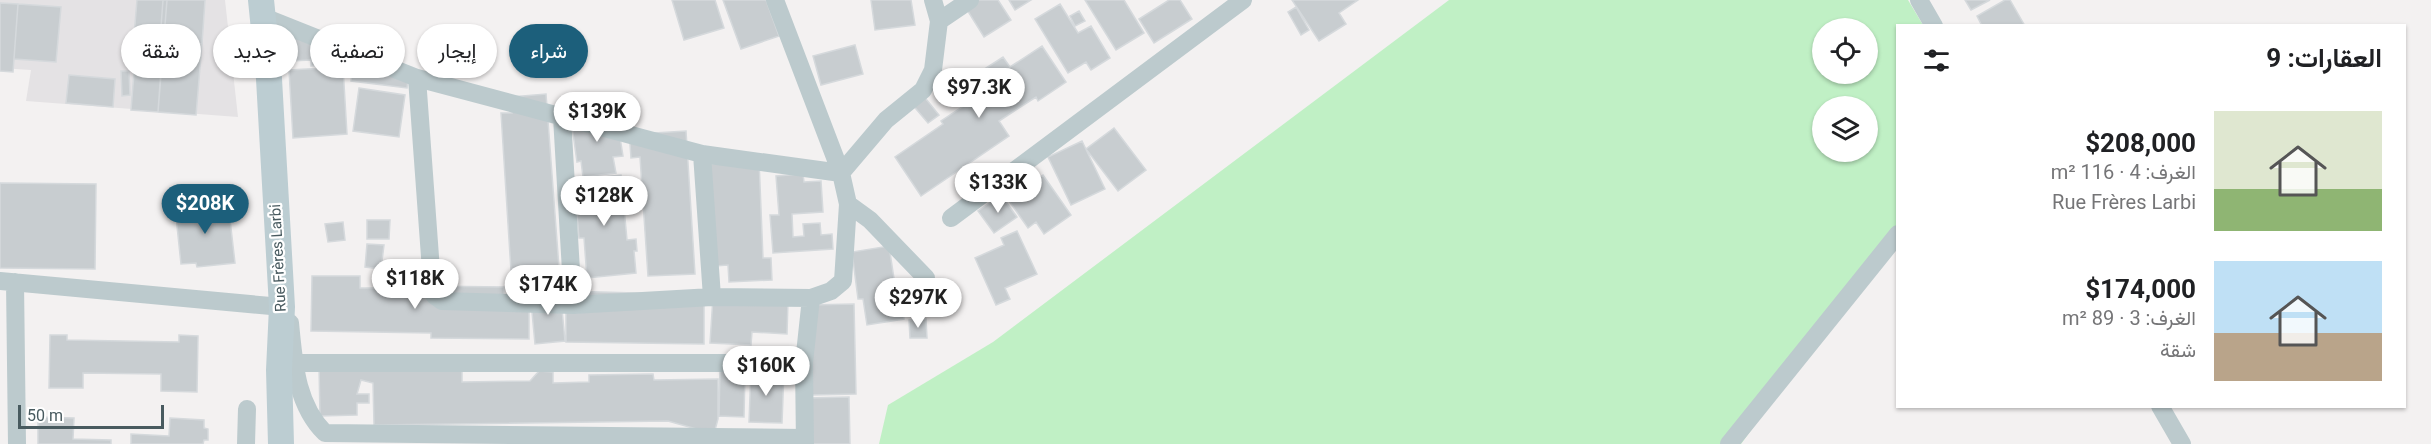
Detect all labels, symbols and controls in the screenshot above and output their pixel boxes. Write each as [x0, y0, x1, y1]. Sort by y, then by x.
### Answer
map controls [1812, 18, 1878, 162]
button: locate [1812, 18, 1878, 84]
chip: شقة [121, 24, 201, 78]
chip: جديد [213, 24, 298, 78]
chip: تصفية [310, 24, 405, 78]
chip: إيجار [417, 24, 497, 78]
chip: شراء [509, 24, 588, 78]
text: العقارات: 9 [2266, 43, 2382, 73]
icon: filters [1920, 44, 1953, 77]
pin: $97.3K [930, 68, 1028, 119]
text: $97.3K [947, 75, 1011, 99]
pin: $139K [555, 92, 639, 143]
button: layers [1812, 96, 1878, 162]
text: $139K [568, 99, 626, 123]
text: $208,000 [2085, 128, 2196, 158]
icon: home [2262, 135, 2334, 207]
text: الغرف: 4 · 116 m² [2051, 160, 2196, 184]
pin: $133K [956, 163, 1040, 214]
text: $133K [969, 170, 1027, 194]
pin: $128K [562, 176, 646, 227]
text: $128K [575, 183, 633, 207]
pin: $208K [163, 184, 247, 235]
text: Rue Frères Larbi [2052, 190, 2196, 214]
text: $208K [176, 191, 234, 215]
street label: Rue Frères Larbi [266, 204, 290, 312]
pin: $118K [373, 259, 457, 310]
pin: $174K [506, 265, 590, 316]
text: $118K [386, 266, 444, 290]
text: $174K [519, 272, 577, 296]
text: $174,000 [2085, 274, 2196, 304]
pin: $297K [876, 278, 960, 329]
text: $297K [889, 285, 947, 309]
icon: home [2262, 285, 2334, 357]
text: الغرف: 3 · 89 m² [2062, 306, 2196, 330]
text: شقة [2160, 338, 2196, 362]
pin: $160K [724, 346, 808, 397]
text: $160K [737, 353, 795, 377]
scale bar [18, 402, 164, 430]
text: 50 m [27, 406, 63, 425]

